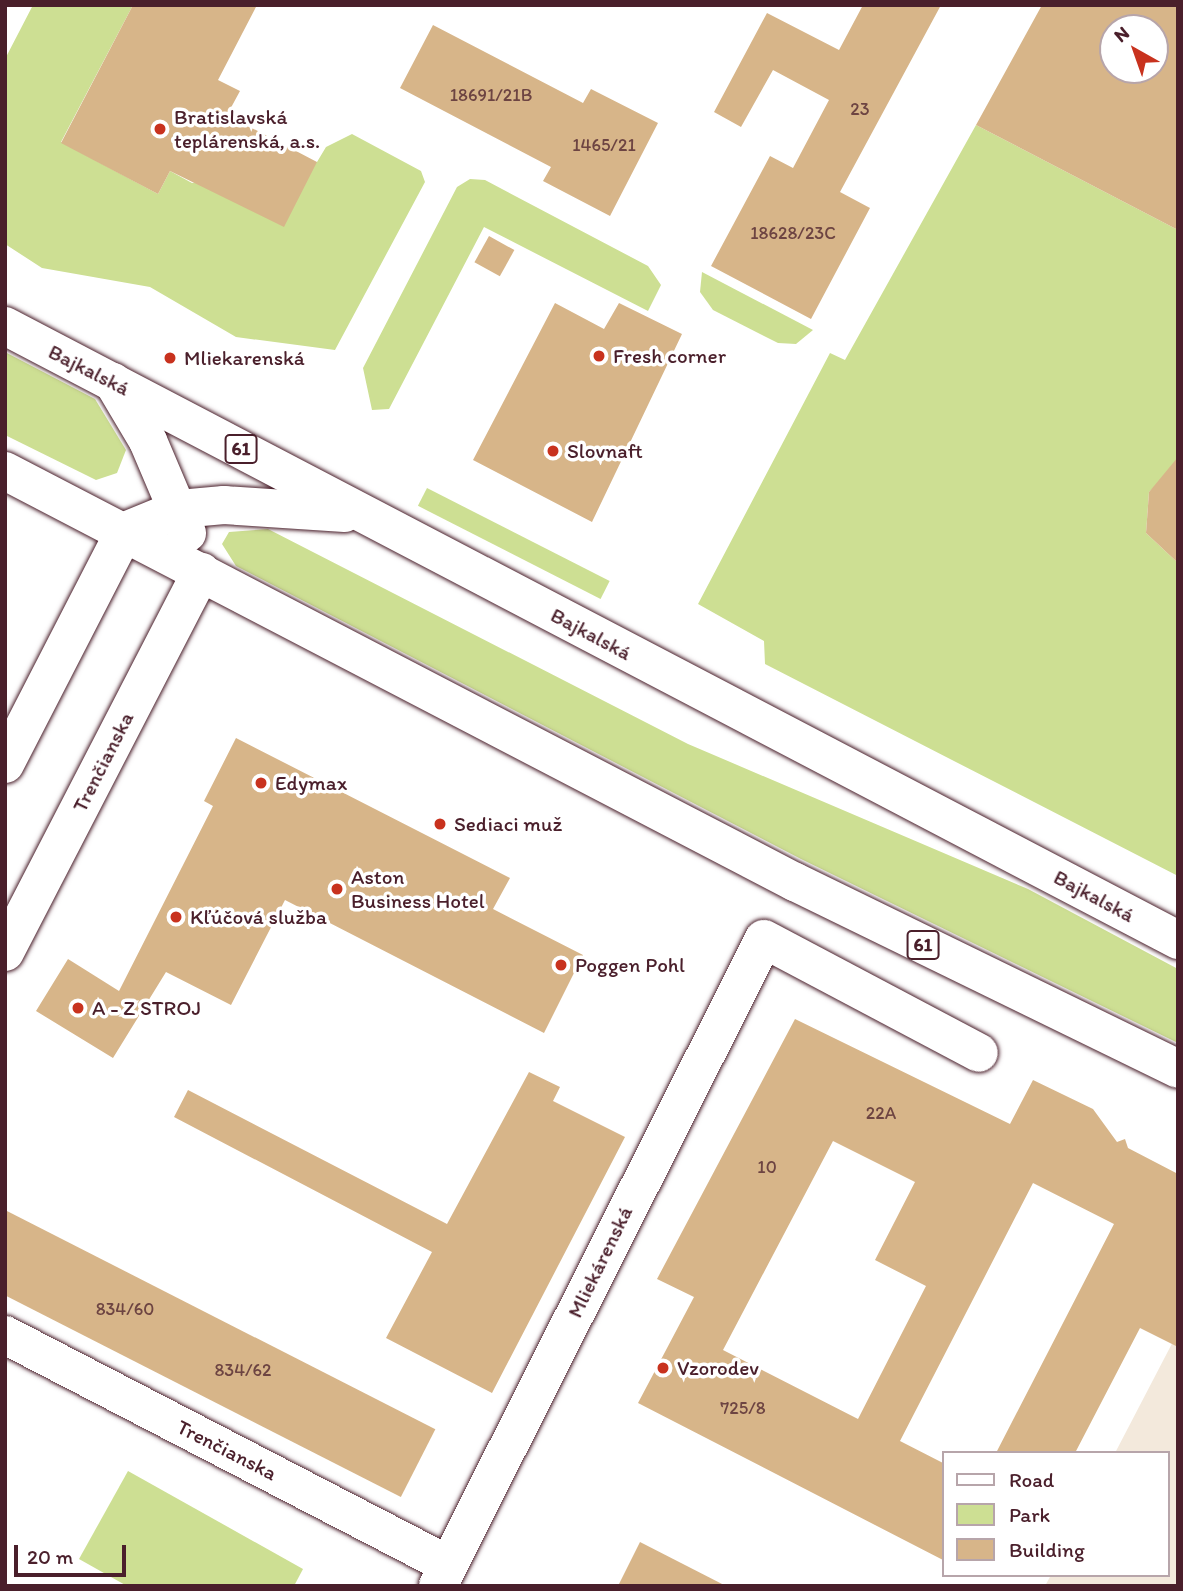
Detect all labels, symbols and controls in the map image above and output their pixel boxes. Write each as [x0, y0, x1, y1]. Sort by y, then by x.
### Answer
north arrow [1099, 14, 1169, 84]
text: N [1109, 21, 1134, 47]
house number: 18691/21B [450, 84, 532, 106]
house number: 23 [850, 98, 870, 120]
place label: Bratislavská teplárenská, a.s. [174, 104, 320, 154]
marker: Bratislavská teplárenská, a.s. [152, 121, 168, 137]
house number: 1465/21 [572, 134, 636, 156]
house number: 18628/23C [750, 222, 836, 244]
street label: Bajkalská [44, 339, 134, 401]
place label: Fresh corner [613, 343, 726, 369]
place label: Mliekarenská [184, 345, 305, 371]
marker: Fresh corner [591, 348, 607, 364]
marker: Mliekarenská [162, 350, 178, 366]
road number: 61 [224, 433, 258, 464]
place label: Slovnaft [567, 438, 643, 464]
marker: Slovnaft [545, 443, 561, 459]
street label: Bajkalská [546, 602, 636, 666]
street label: Trenčianska [67, 708, 139, 816]
place label: Edymax [275, 770, 347, 796]
marker: Edymax [253, 775, 269, 791]
place label: Sediaci muž [454, 811, 562, 837]
marker: Sediaci muž [432, 816, 448, 832]
place label: Aston Business Hotel [351, 864, 485, 914]
street label: Bajkalská [1049, 864, 1139, 928]
marker: Aston Business Hotel [329, 881, 345, 897]
place label: Kľúčová služba [190, 904, 326, 930]
marker: Kľúčová služba [168, 909, 184, 925]
road number: 61 [906, 930, 940, 960]
place label: Poggen Pohl [575, 952, 685, 978]
marker: Poggen Pohl [553, 957, 569, 973]
place label: A - Z STROJ [92, 995, 202, 1021]
marker: A - Z STROJ [70, 1000, 86, 1016]
house number: 22A [866, 1102, 896, 1124]
house number: 10 [757, 1156, 777, 1178]
street label: Mliekárenská [562, 1202, 638, 1322]
house number: 834/60 [96, 1298, 154, 1320]
place label: Vzorodev [677, 1355, 759, 1381]
house number: 834/62 [214, 1359, 272, 1381]
marker: Vzorodev [655, 1360, 671, 1376]
house number: 725/8 [720, 1397, 766, 1419]
street label: Trenčianska [173, 1414, 281, 1486]
legend [942, 1451, 1169, 1577]
text: Road [1009, 1467, 1054, 1492]
text: Park [1009, 1502, 1050, 1527]
scale bar [18, 1532, 130, 1576]
text: Building [1009, 1537, 1085, 1562]
text: 20 m [27, 1544, 73, 1569]

